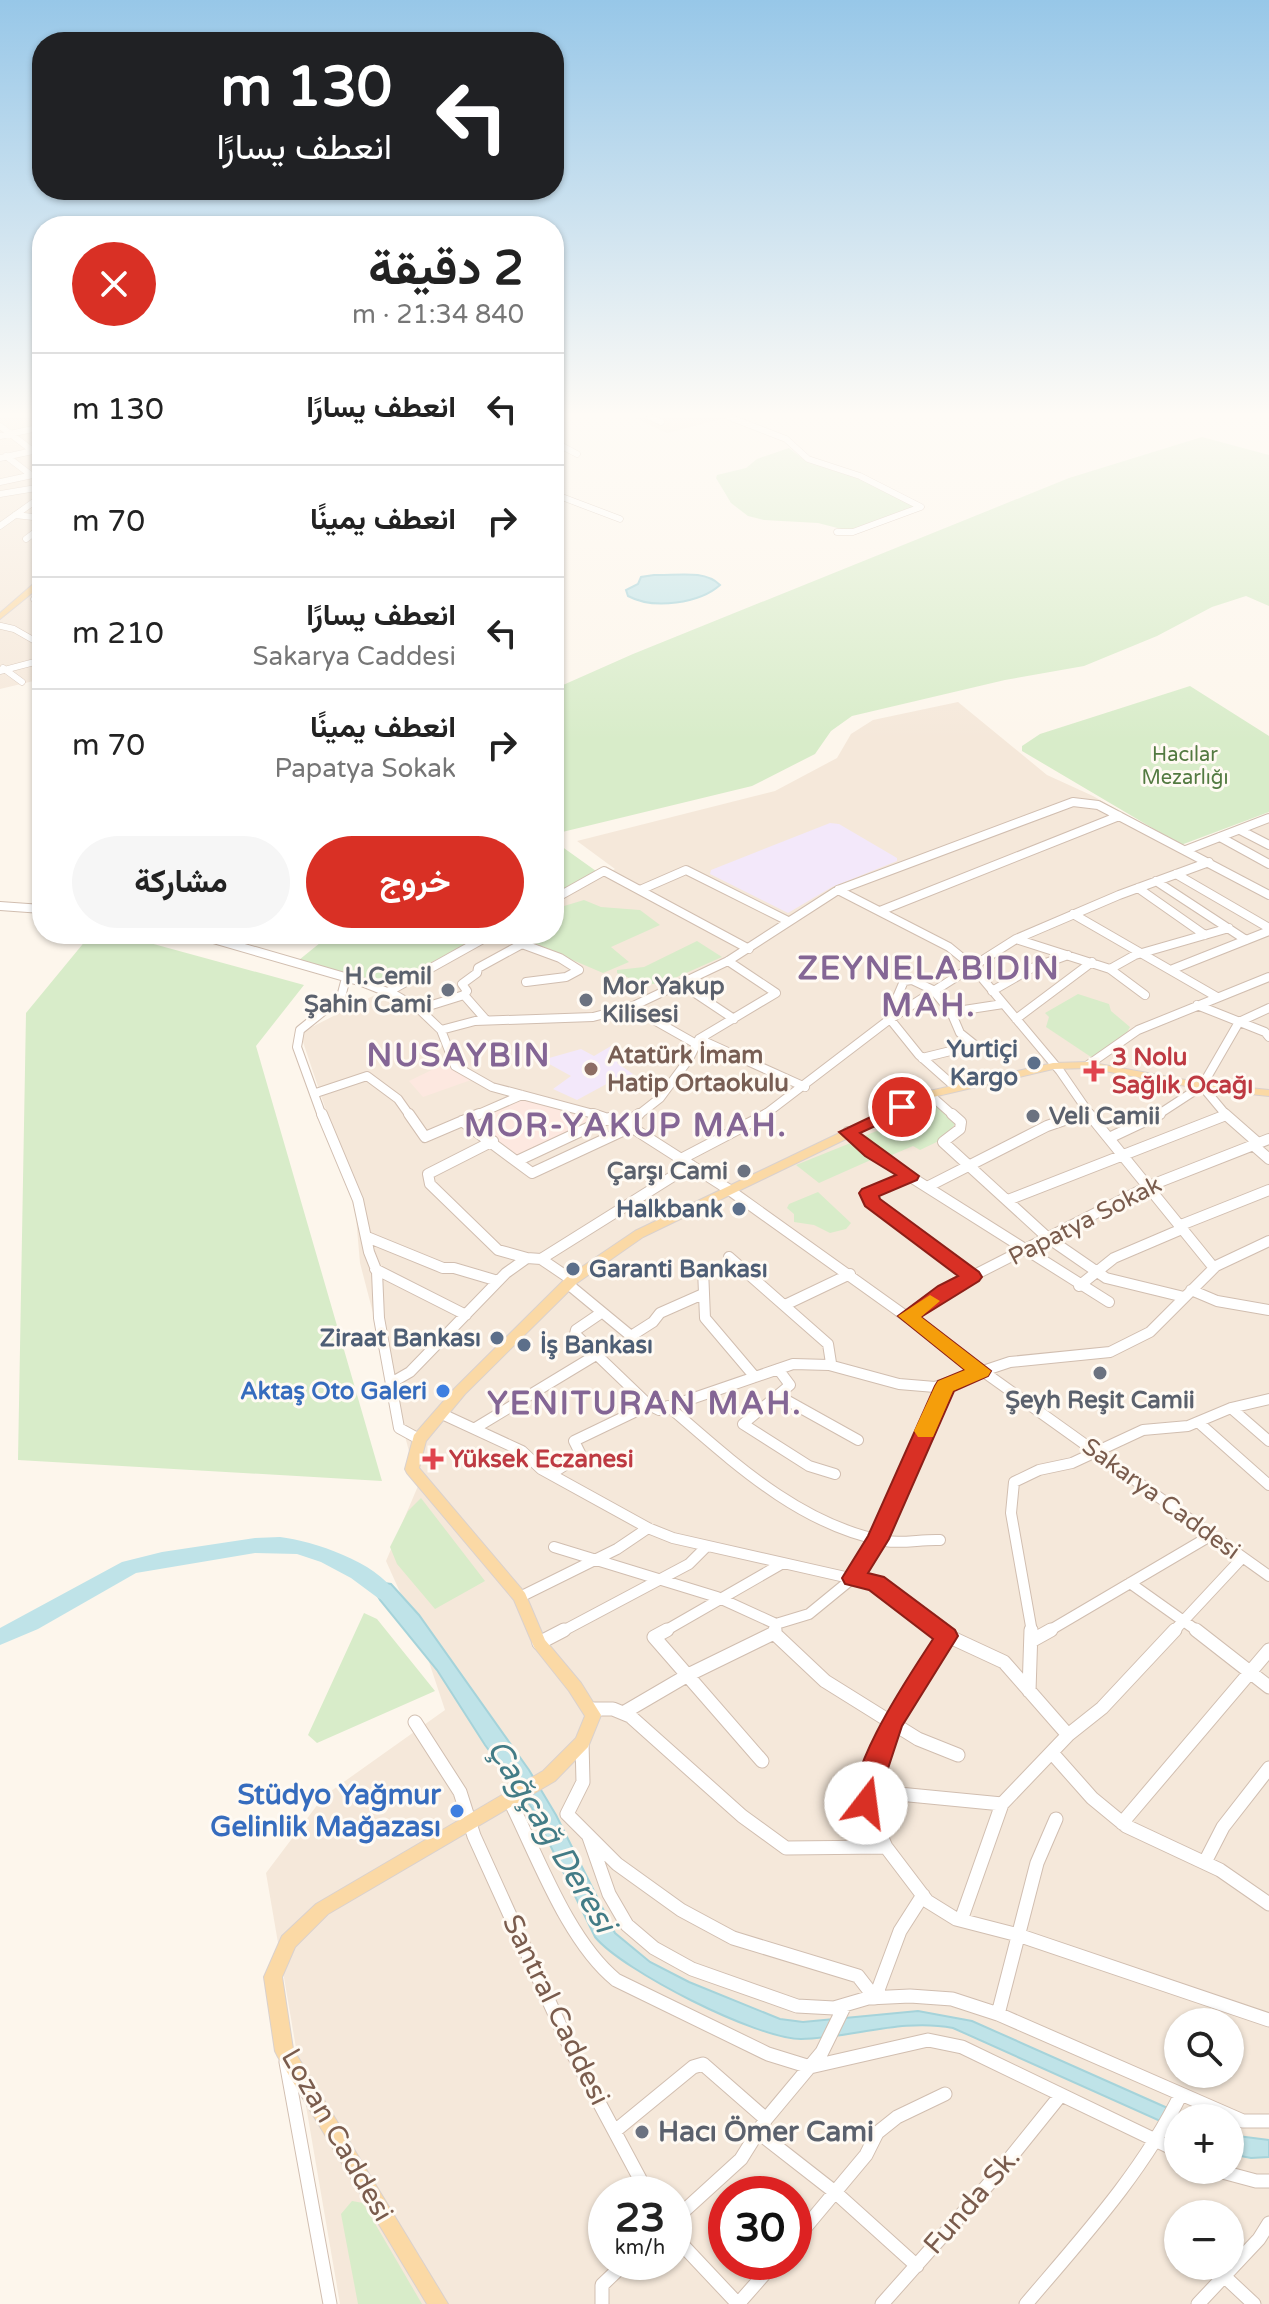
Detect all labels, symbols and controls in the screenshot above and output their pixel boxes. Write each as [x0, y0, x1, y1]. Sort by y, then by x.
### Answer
text: 130 m [221, 54, 392, 121]
icon: left [420, 64, 524, 168]
text: انعطف يسارًا [216, 126, 392, 169]
text: 2 دقيقة [368, 240, 524, 298]
button: close [72, 242, 156, 326]
text: 840 m · 21:34 [352, 299, 524, 330]
icon: left [480, 387, 524, 431]
text: انعطف يسارًا [306, 389, 456, 426]
text: 130 m [72, 391, 164, 428]
icon: right [480, 499, 524, 543]
text: انعطف يمينًا [310, 501, 456, 538]
text: 70 m [72, 503, 145, 540]
text: انعطف يسارًا [306, 597, 456, 634]
icon: left [480, 611, 524, 655]
text: 210 m [72, 615, 164, 652]
text: Sakarya Caddesi [253, 641, 456, 672]
text: انعطف يمينًا [310, 709, 456, 746]
icon: right [480, 723, 524, 767]
text: 70 m [72, 727, 145, 764]
park label: Hacılar Mezarlığı [1142, 743, 1228, 790]
text: Papatya Sokak [274, 753, 456, 784]
button: مشاركة [72, 836, 290, 928]
button: خروج [306, 836, 524, 928]
district label: ZEYNELABIDIN MAH. [797, 950, 1061, 1025]
place label: H.Cemil Şahin Cami [304, 962, 432, 1019]
place label: Mor Yakup Kilisesi [602, 972, 725, 1029]
marker: H.Cemil Şahin Cami [439, 981, 457, 999]
marker: Mor Yakup Kilisesi [577, 991, 595, 1009]
place label: Yurtiçi Kargo [947, 1035, 1018, 1092]
district label: NUSAYBIN [366, 1037, 552, 1075]
place label: Atatürk İmam Hatip Ortaokulu [607, 1041, 789, 1098]
place label: 3 Nolu Sağlık Ocağı [1112, 1043, 1253, 1100]
marker: Yurtiçi Kargo [1025, 1054, 1043, 1072]
marker: Atatürk İmam Hatip Ortaokulu [582, 1060, 600, 1078]
marker: 3 Nolu Sağlık Ocağı [1083, 1060, 1105, 1082]
pin [868, 1073, 936, 1141]
icon: arrive [880, 1085, 924, 1129]
place label: Veli Camii [1049, 1102, 1160, 1131]
district label: MOR-YAKUP MAH. [464, 1107, 788, 1145]
marker: Veli Camii [1024, 1107, 1042, 1125]
place label: Çarşı Cami [607, 1157, 728, 1186]
marker: Çarşı Cami [735, 1162, 753, 1180]
street label: Papatya Sokak [1004, 1170, 1166, 1272]
place label: Halkbank [616, 1195, 723, 1224]
marker: Halkbank [730, 1200, 748, 1218]
place label: Garanti Bankası [589, 1255, 768, 1284]
marker: Garanti Bankası [564, 1260, 582, 1278]
place label: Ziraat Bankası [320, 1324, 481, 1353]
marker: Ziraat Bankası [488, 1329, 506, 1347]
place label: İş Bankası [540, 1331, 653, 1360]
marker: İş Bankası [515, 1336, 533, 1354]
marker: Şeyh Reşit Camii [1091, 1364, 1109, 1382]
place label: Aktaş Oto Galeri [240, 1377, 427, 1406]
marker: Aktaş Oto Galeri [434, 1382, 452, 1400]
district label: YENITURAN MAH. [487, 1385, 803, 1423]
place label: Şeyh Reşit Camii [1005, 1386, 1195, 1415]
street label: Sakarya Caddesi [1077, 1432, 1245, 1566]
place label: Yüksek Eczanesi [449, 1445, 634, 1474]
marker: Yüksek Eczanesi [424, 1450, 442, 1468]
water label: Çağçağ Deresi [478, 1732, 626, 1943]
position arrow [824, 1761, 908, 1845]
place label: Stüdyo Yağmur Gelinlik Mağazası [210, 1778, 442, 1844]
marker: Stüdyo Yağmur Gelinlik Mağazası [448, 1802, 466, 1820]
street label: Santral Caddesi [495, 1909, 617, 2111]
map controls [1164, 2008, 1244, 2280]
button: search [1164, 2008, 1244, 2088]
street label: Lozan Caddesi [274, 2043, 400, 2227]
button: + [1164, 2104, 1244, 2184]
place label: Hacı Ömer Cami [658, 2115, 874, 2149]
marker: Hacı Ömer Cami [633, 2123, 651, 2141]
street label: Funda Sk. [916, 2141, 1028, 2261]
speed limit sign: 30 [708, 2176, 812, 2280]
text: 23 [615, 2194, 665, 2242]
button: − [1164, 2200, 1244, 2280]
text: km/h [615, 2236, 665, 2260]

